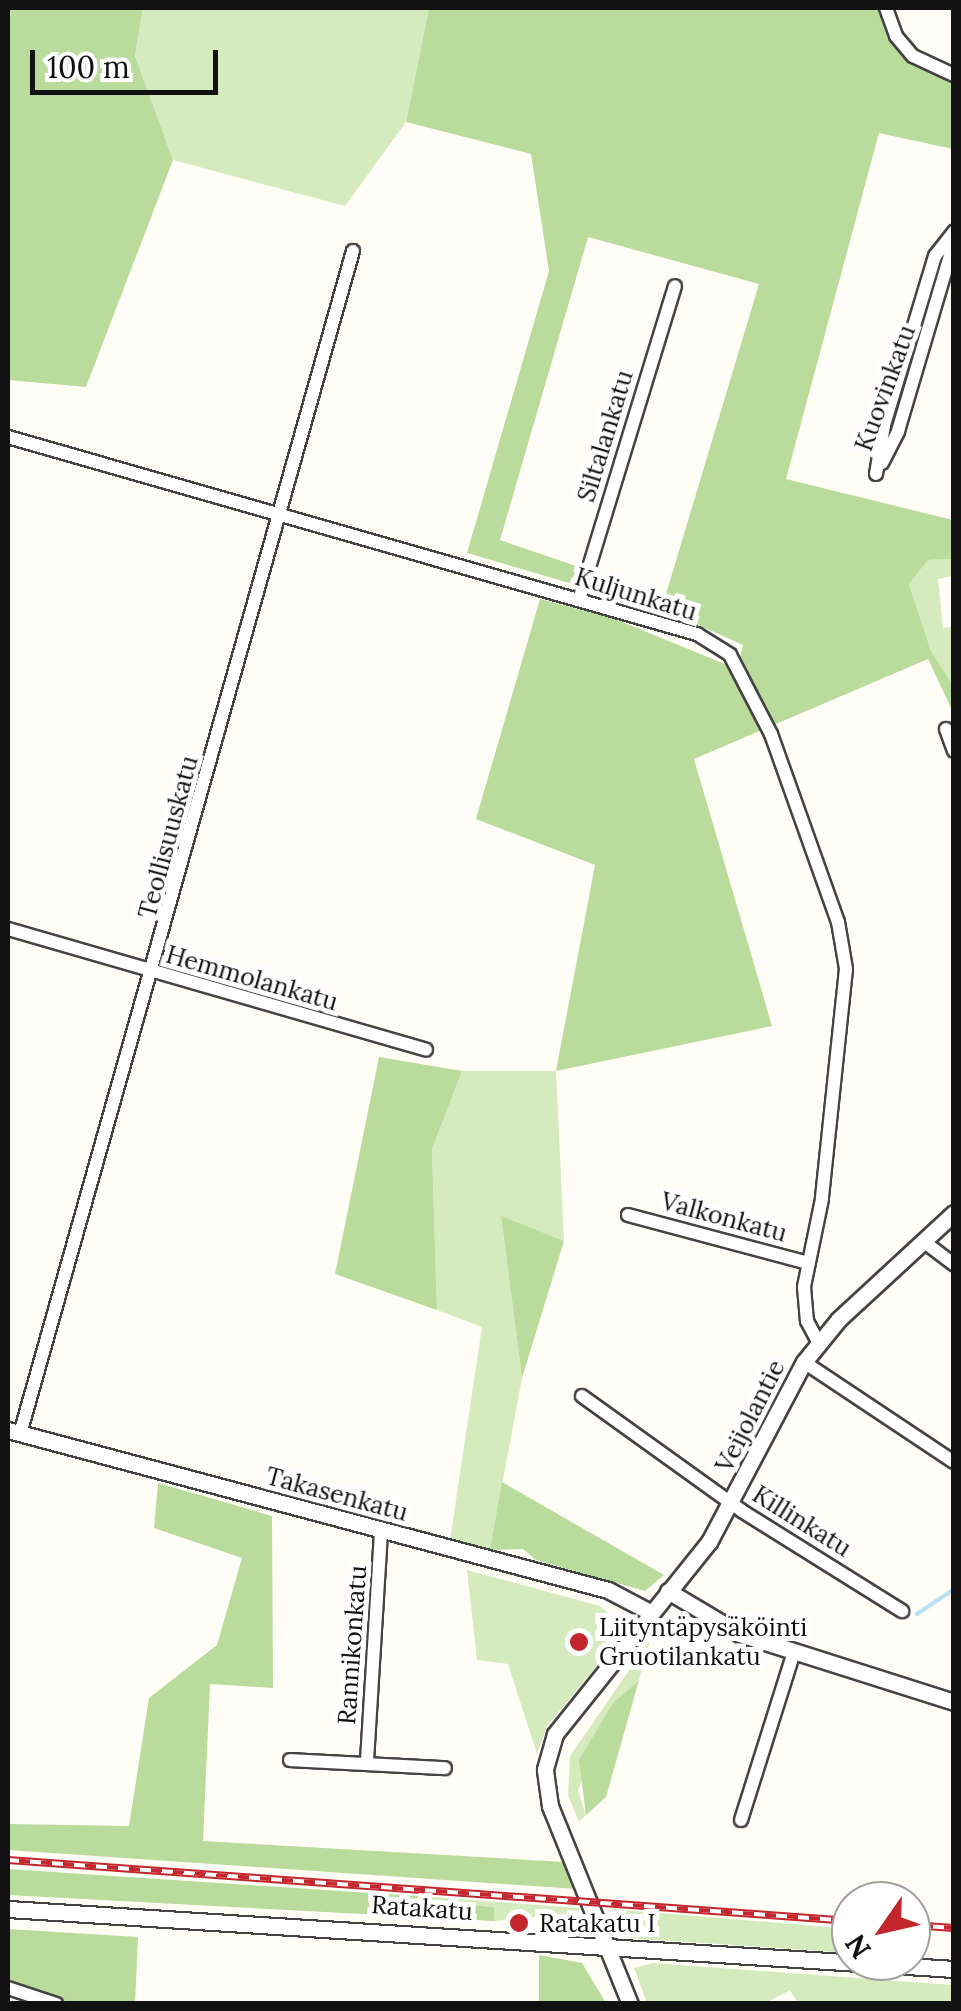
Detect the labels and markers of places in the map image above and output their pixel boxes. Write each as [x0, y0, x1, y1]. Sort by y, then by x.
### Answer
place label: Liityntäpysäköinti Gruotilankatu [599, 1613, 807, 1672]
marker: Liityntäpysäköinti Gruotilankatu [568, 1631, 590, 1653]
place label: Ratakatu I [539, 1908, 656, 1938]
marker: Ratakatu I [508, 1912, 530, 1934]

